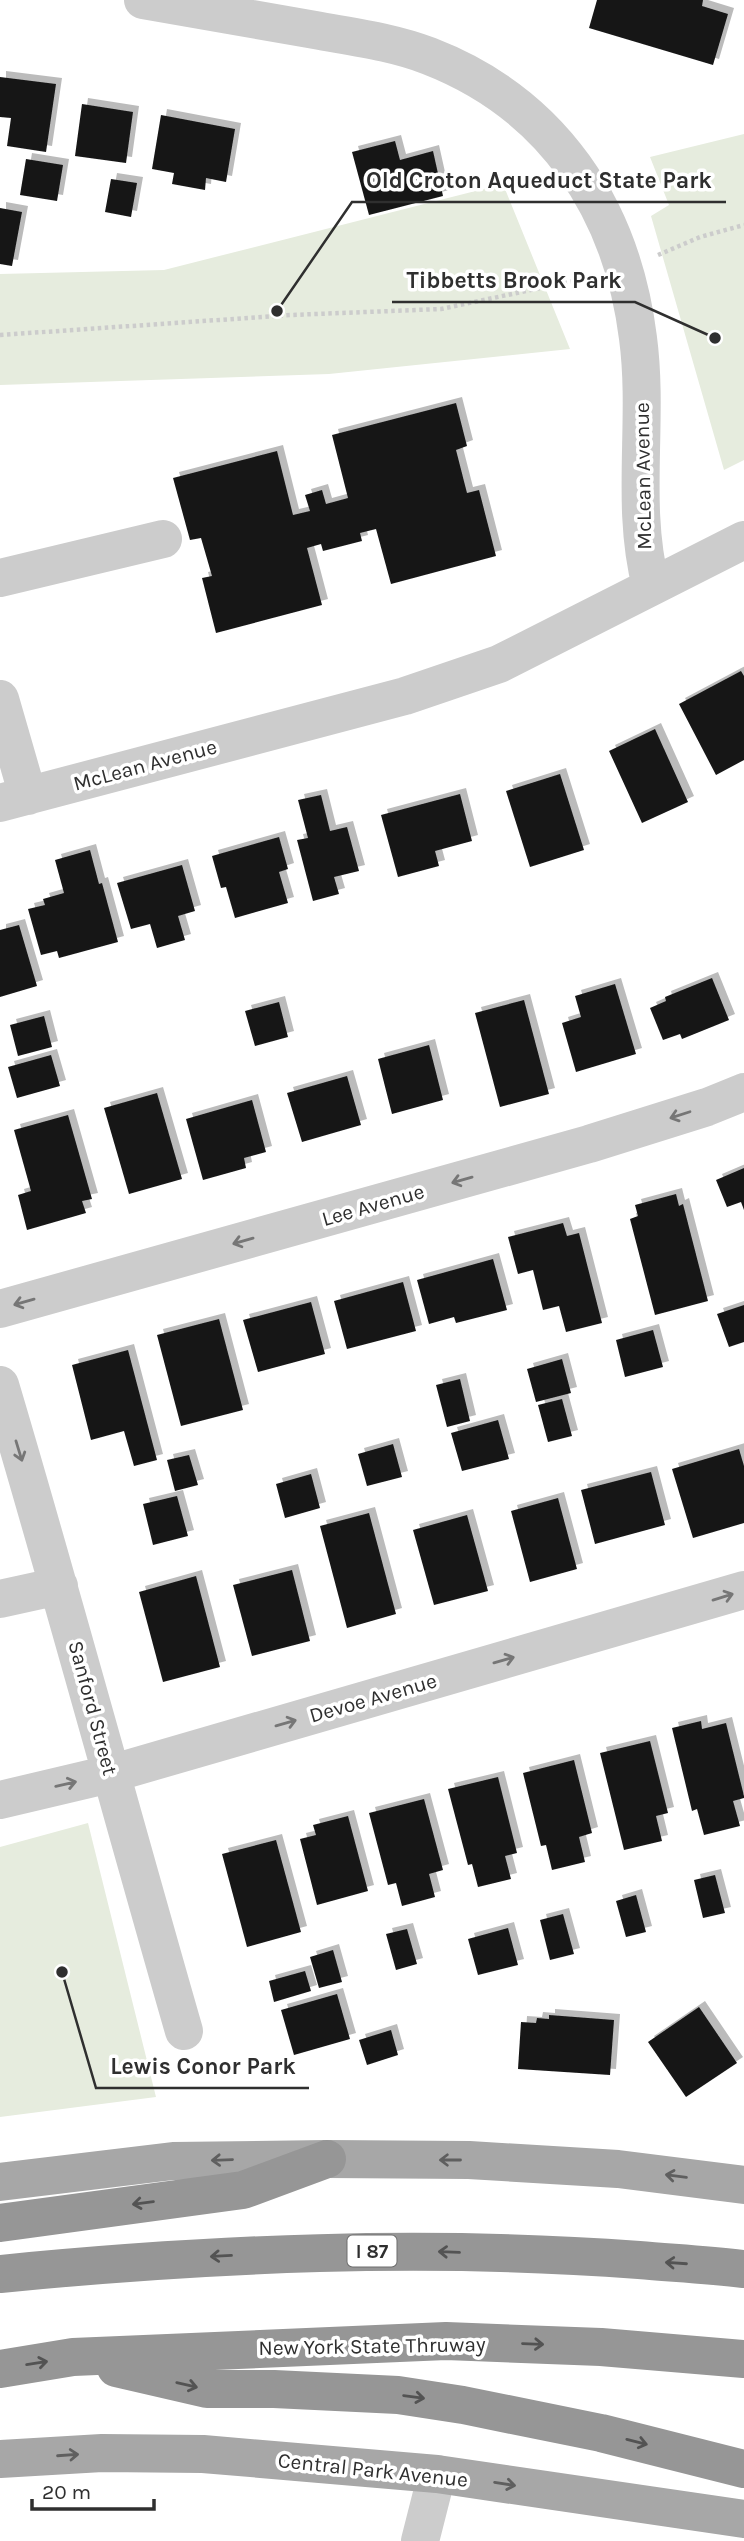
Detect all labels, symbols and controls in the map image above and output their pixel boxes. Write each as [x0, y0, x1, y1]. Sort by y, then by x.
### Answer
callout: Old Croton Aqueduct State Park [352, 158, 726, 202]
text: Old Croton Aqueduct State Park [366, 167, 712, 194]
callout: Tibbetts Brook Park [392, 258, 635, 302]
text: Tibbetts Brook Park [406, 267, 622, 294]
street label: McLean Avenue [630, 402, 656, 550]
street label: McLean Avenue [71, 734, 219, 796]
one-way arrow [669, 1110, 691, 1123]
one-way arrow [451, 1174, 474, 1187]
street label: Lee Avenue [319, 1179, 427, 1231]
one-way arrow [232, 1235, 254, 1248]
one-way arrow [13, 1297, 35, 1310]
one-way arrow [14, 1440, 27, 1462]
one-way arrow [711, 1590, 733, 1602]
street label: Sanford Street [64, 1638, 123, 1778]
one-way arrow [493, 1653, 515, 1666]
street label: Devoe Avenue [306, 1668, 440, 1728]
one-way arrow [274, 1716, 296, 1729]
one-way arrow [55, 1777, 77, 1790]
callout: Lewis Conor Park [96, 2044, 309, 2088]
text: Lewis Conor Park [110, 2053, 296, 2080]
one-way arrow [211, 2153, 234, 2166]
one-way arrow [438, 2153, 461, 2167]
one-way arrow [665, 2170, 688, 2183]
one-way arrow [132, 2196, 155, 2209]
road number: I 87 [348, 2236, 396, 2266]
one-way arrow [438, 2245, 461, 2258]
one-way arrow [211, 2250, 233, 2263]
one-way arrow [665, 2256, 688, 2269]
street label: New York State Thruway [258, 2332, 486, 2360]
one-way arrow [521, 2338, 544, 2351]
one-way arrow [25, 2356, 47, 2369]
one-way arrow [175, 2378, 198, 2392]
one-way arrow [402, 2391, 425, 2404]
one-way arrow [625, 2436, 648, 2449]
one-way arrow [56, 2448, 79, 2461]
street label: Central Park Avenue [277, 2448, 469, 2492]
scale bar [32, 2468, 154, 2512]
one-way arrow [493, 2477, 516, 2490]
text: 20 m [42, 2480, 91, 2504]

